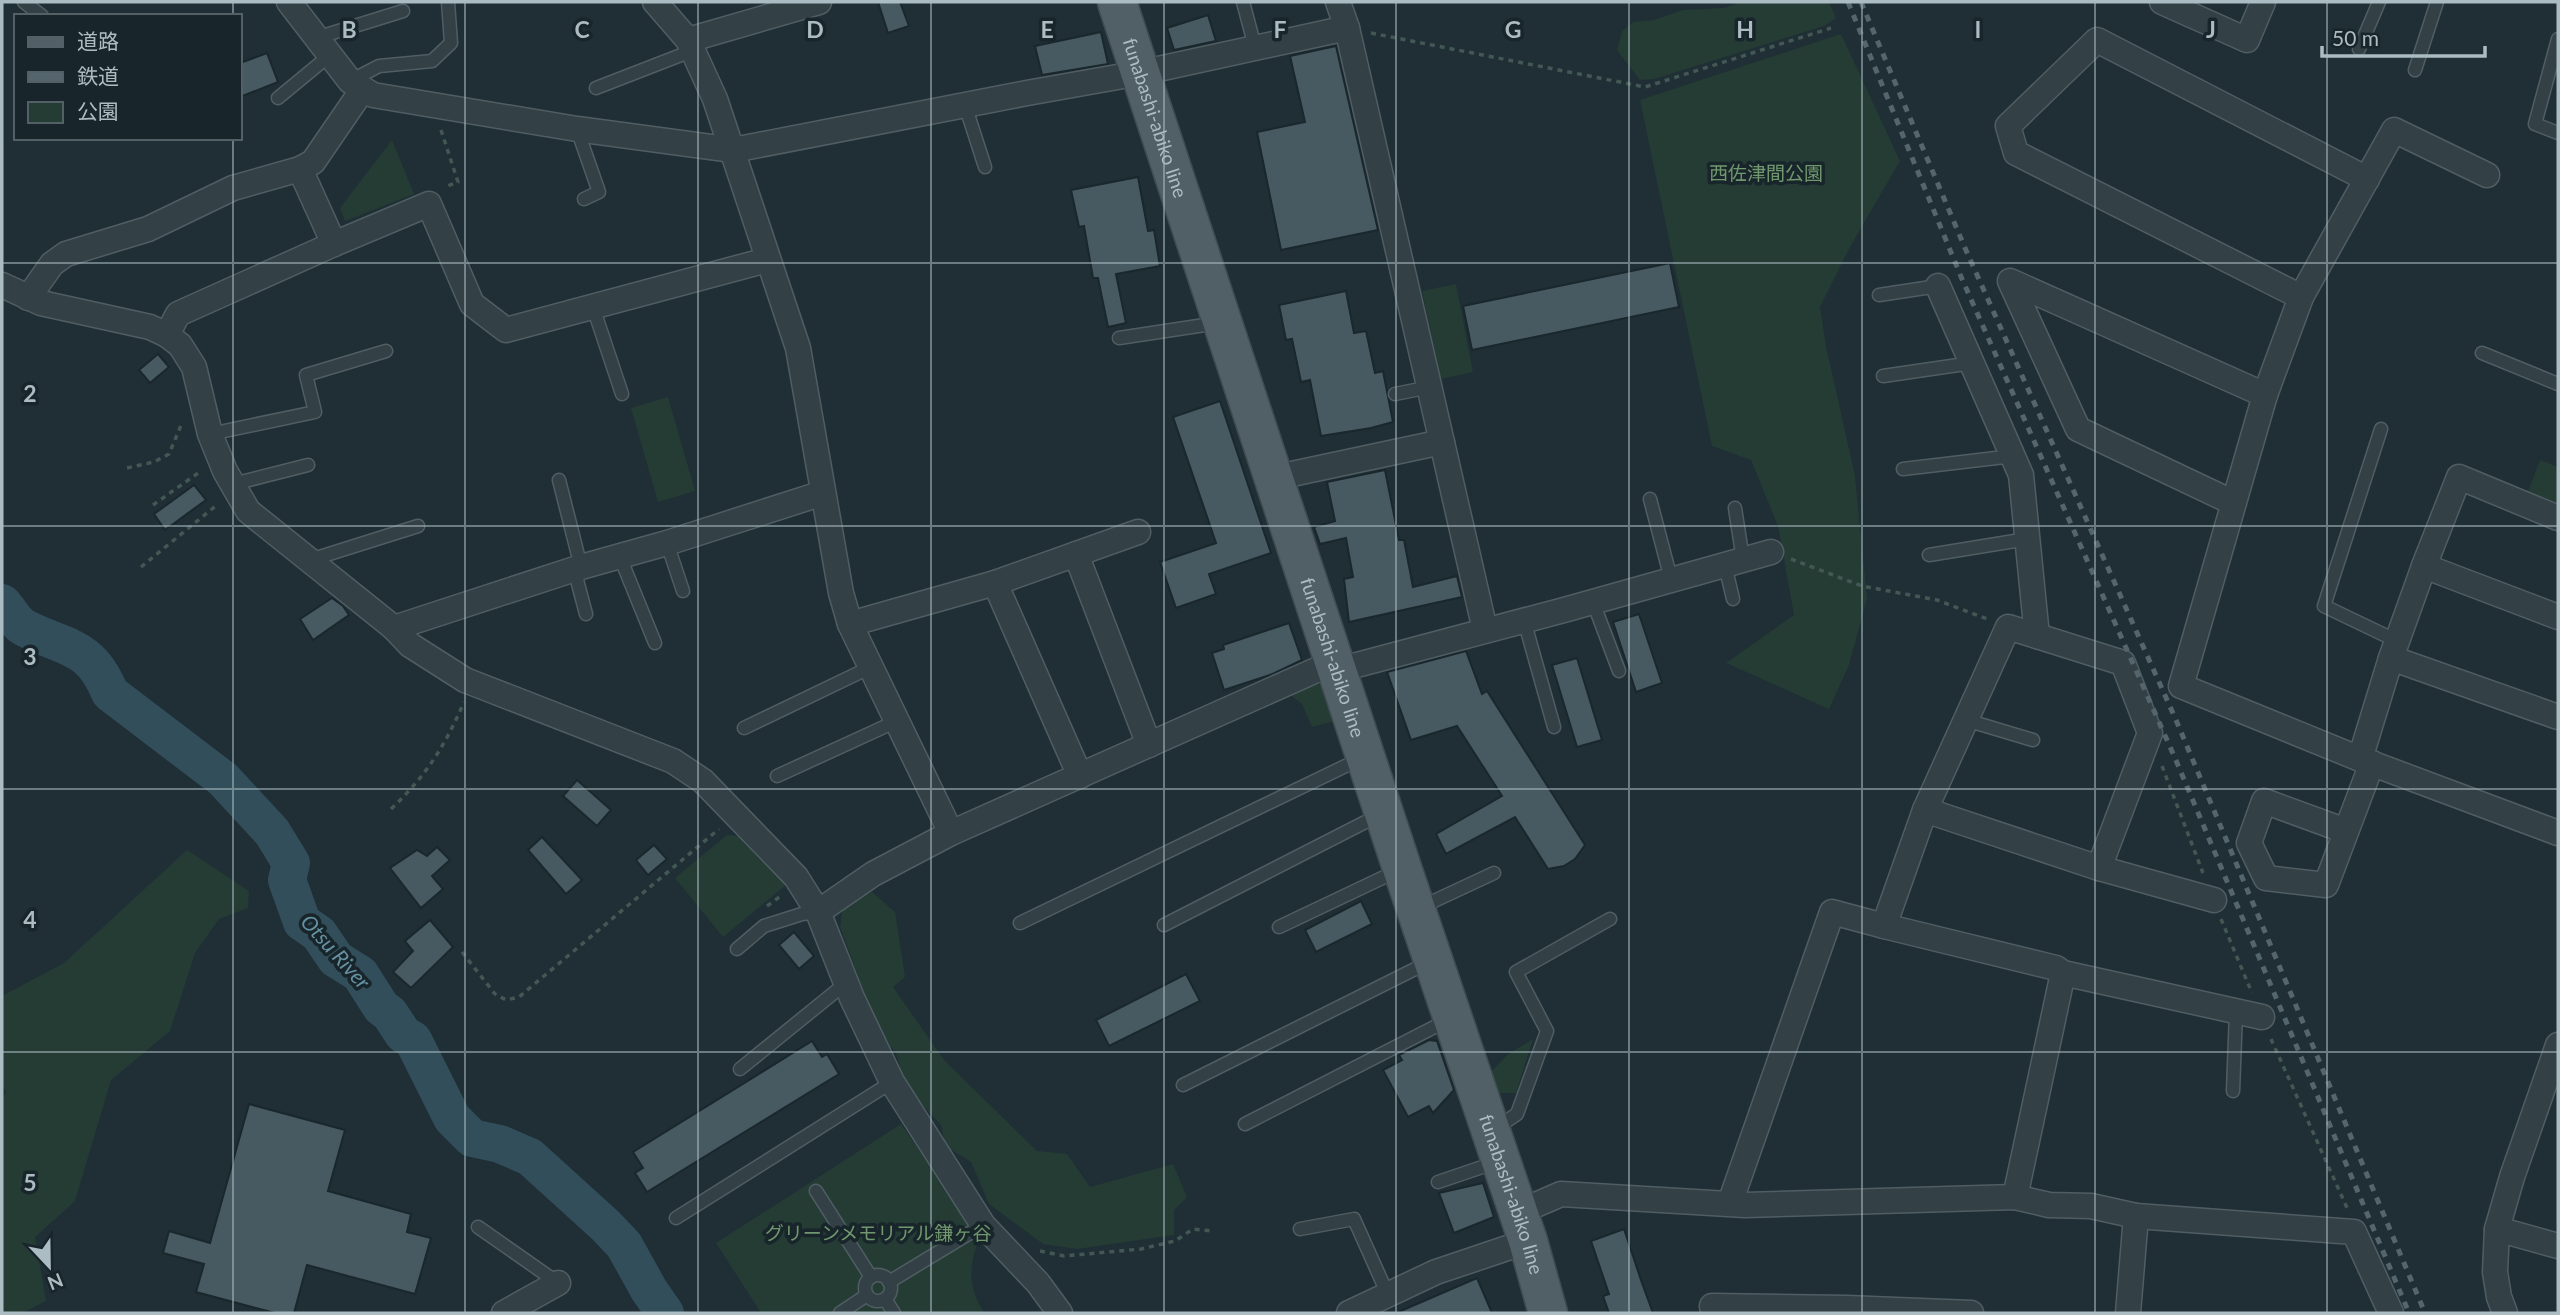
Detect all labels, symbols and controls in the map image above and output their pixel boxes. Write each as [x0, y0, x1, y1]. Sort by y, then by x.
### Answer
legend [14, 14, 242, 140]
scale bar [2322, 14, 2485, 58]
text: B [341, 15, 357, 43]
text: C [574, 15, 590, 43]
text: D [806, 15, 824, 43]
text: E [1040, 15, 1054, 43]
text: F [1273, 15, 1287, 43]
text: G [1505, 15, 1521, 43]
text: H [1736, 15, 1754, 43]
text: I [1975, 15, 1981, 43]
text: J [2206, 15, 2216, 43]
text: 50 m [2332, 25, 2379, 50]
text: 道路 [77, 28, 119, 53]
street label: funabashi-abiko line [1119, 35, 1193, 201]
text: 鉄道 [77, 63, 119, 88]
text: 公園 [77, 98, 119, 123]
park label: 西佐津間公園 [1709, 161, 1823, 184]
text: 2 [23, 379, 37, 407]
street label: funabashi-abiko line [1296, 574, 1370, 740]
text: 3 [23, 642, 37, 670]
text: 4 [23, 905, 37, 933]
water label: Otsu River [296, 909, 377, 994]
street label: funabashi-abiko line [1475, 1111, 1549, 1277]
text: 5 [23, 1168, 37, 1196]
park label: グリーンメモリアル鎌ヶ谷 [765, 1221, 991, 1244]
north arrow [14, 1231, 84, 1301]
text: N [44, 1269, 67, 1296]

